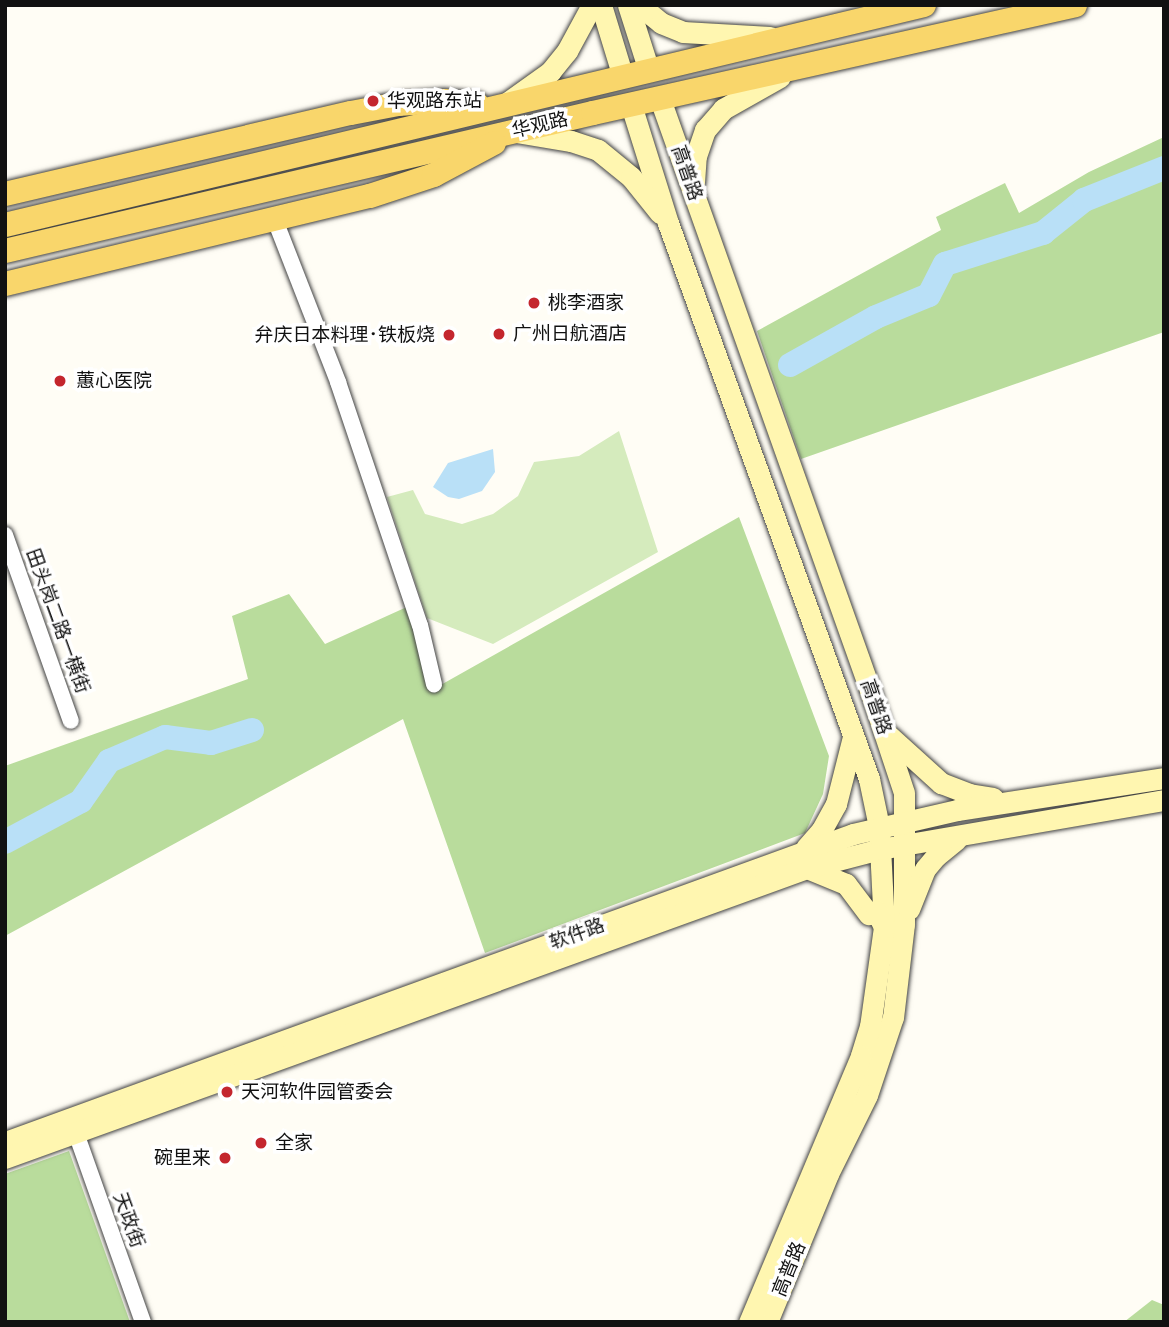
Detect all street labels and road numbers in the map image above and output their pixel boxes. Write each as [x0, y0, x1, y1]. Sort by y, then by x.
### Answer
street label: 华观路 [510, 107, 570, 143]
street label: 高普路 [667, 142, 707, 204]
street label: 田头岗二路一横街 [21, 546, 95, 696]
street label: 高普路 [856, 676, 896, 738]
street label: 软件路 [546, 914, 608, 954]
street label: 天政街 [109, 1189, 149, 1251]
street label: 高普路 [768, 1238, 810, 1300]

